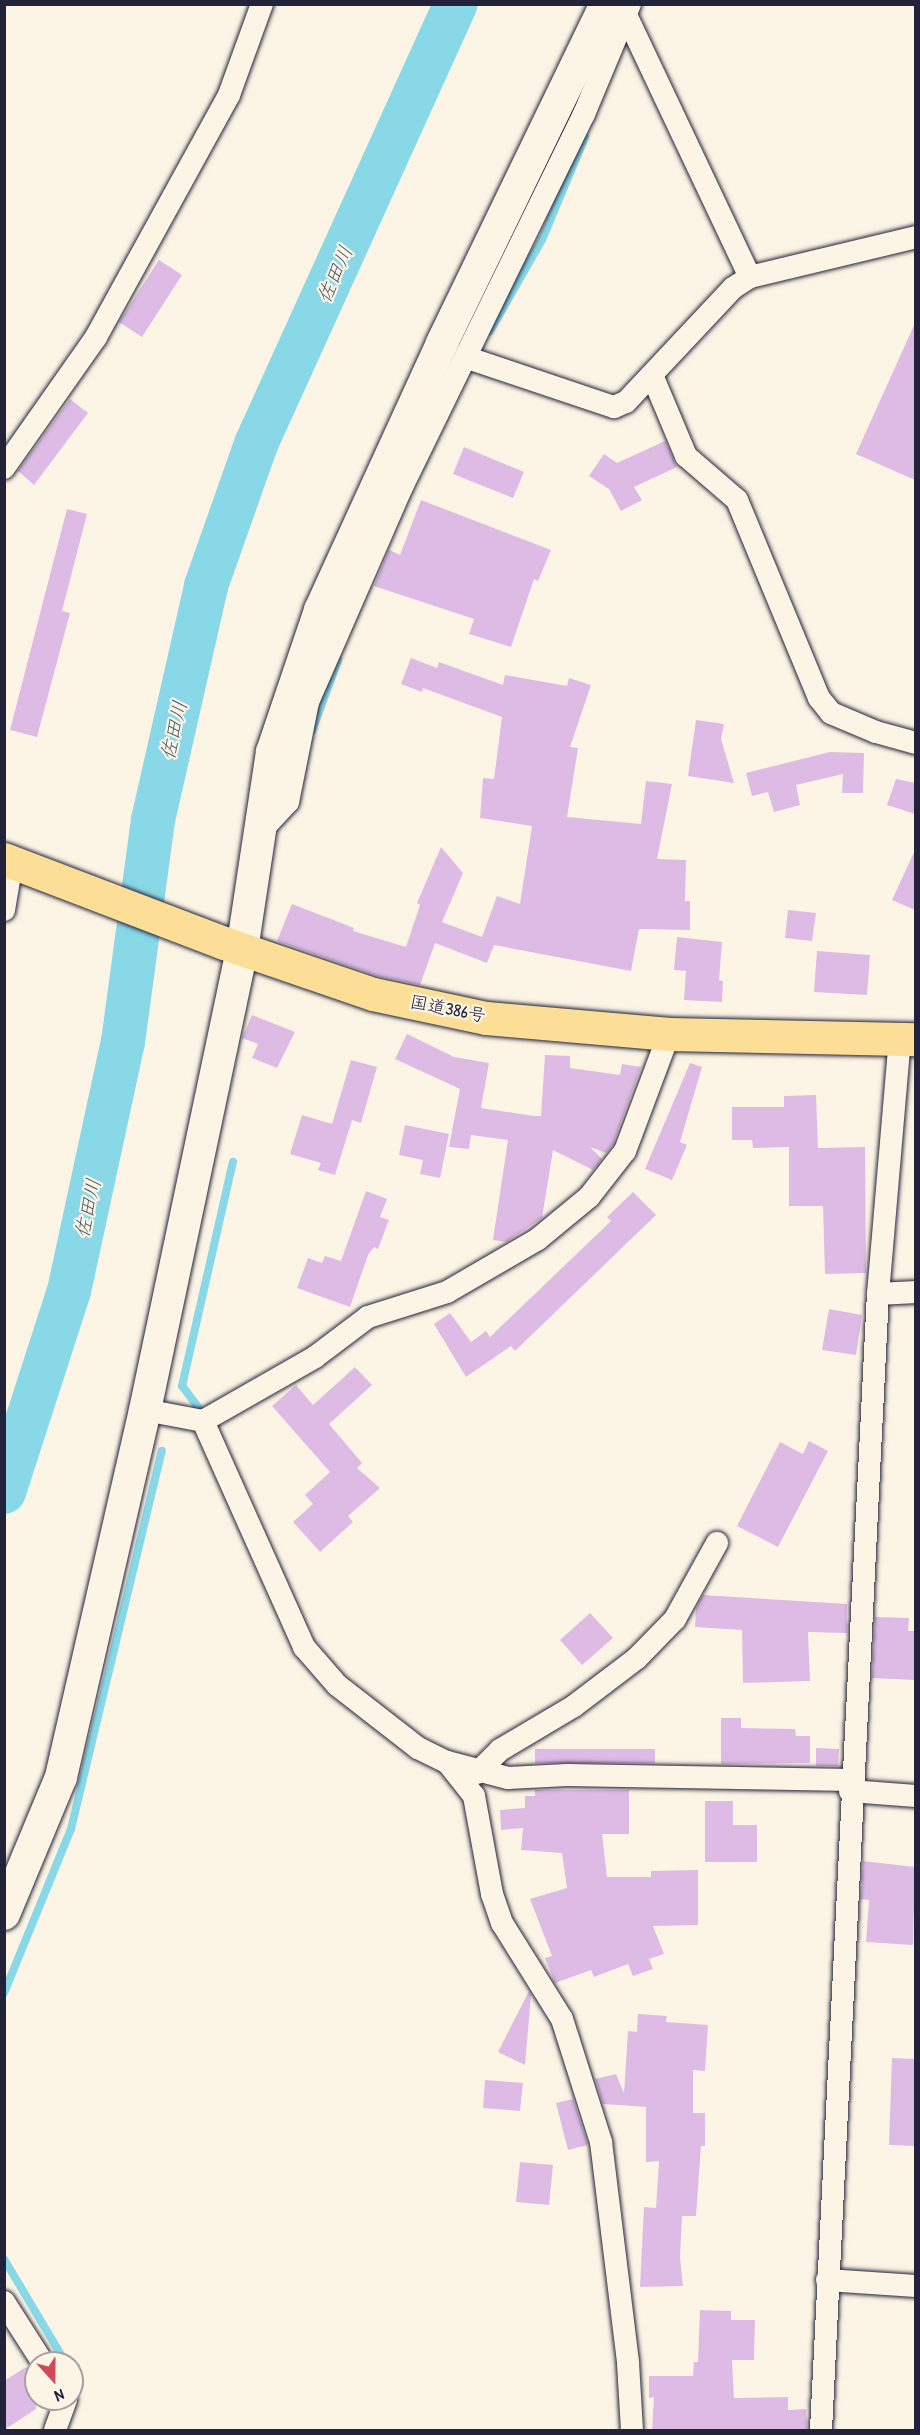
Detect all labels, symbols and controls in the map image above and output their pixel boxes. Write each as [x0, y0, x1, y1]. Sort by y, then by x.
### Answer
water label: 佐田川 [311, 242, 357, 306]
water label: 佐田川 [155, 698, 191, 762]
street label: 国道386号 [408, 991, 488, 1027]
water label: 佐田川 [69, 1176, 105, 1240]
north arrow [24, 2351, 84, 2411]
text: N [52, 2384, 68, 2408]

